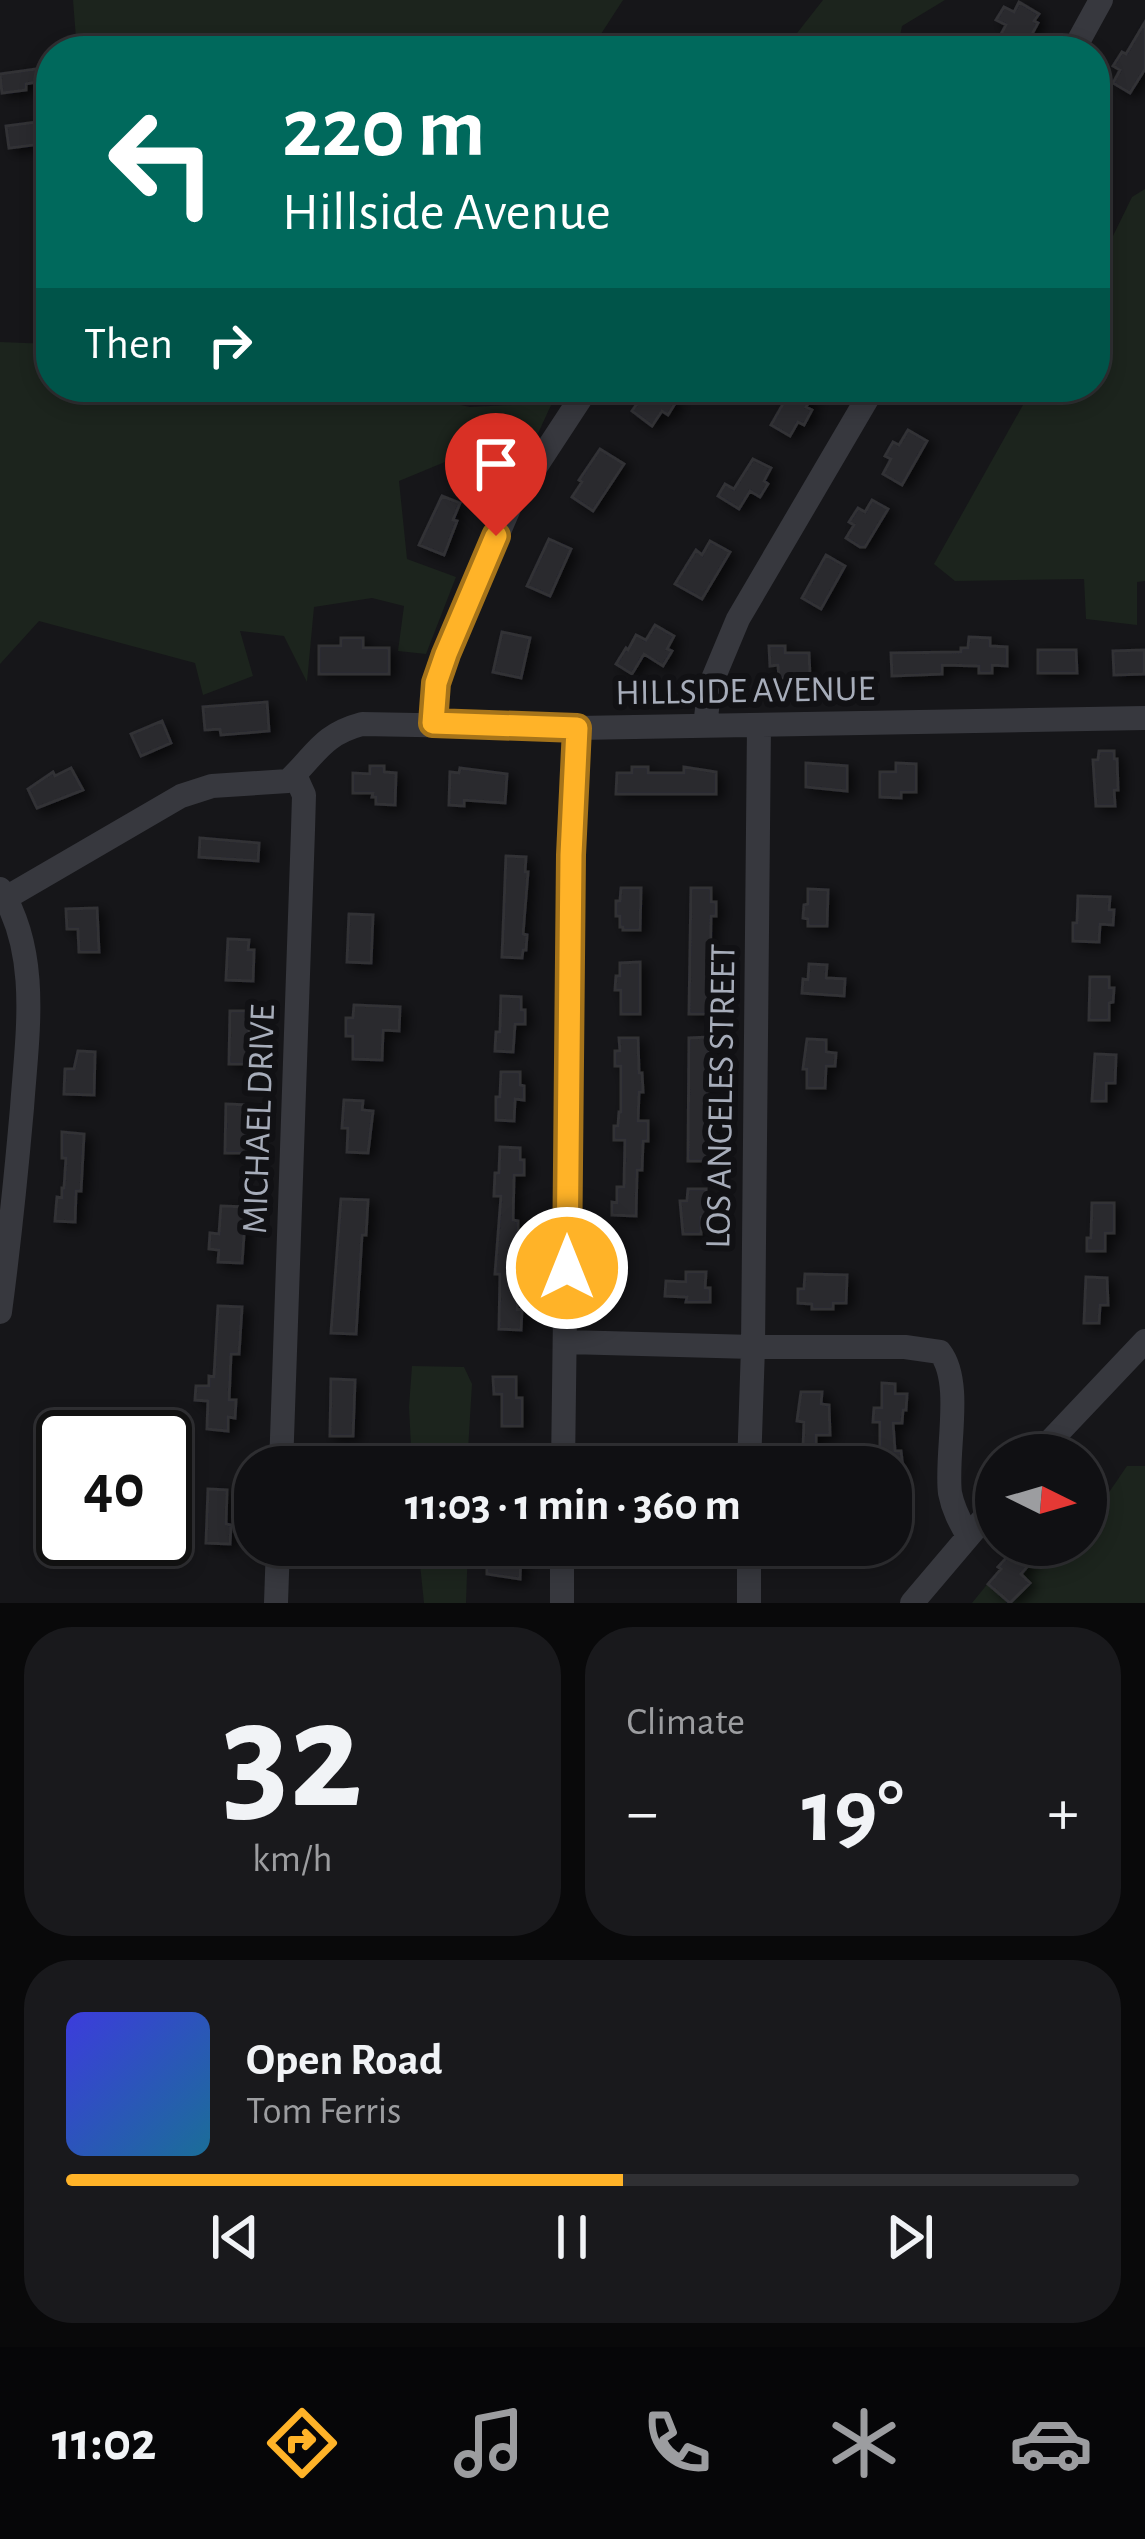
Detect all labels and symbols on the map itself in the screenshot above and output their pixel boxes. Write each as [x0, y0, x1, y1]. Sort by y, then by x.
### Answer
pin [445, 413, 547, 536]
street label: HILLSIDE AVENUE [615, 671, 875, 711]
street label: LOS ANGELES STREET [700, 943, 742, 1249]
street label: MICHAEL DRIVE [237, 1004, 281, 1235]
position arrow [504, 1205, 630, 1331]
speed limit sign: 40 [36, 1410, 192, 1566]
north arrow [975, 1434, 1107, 1566]

